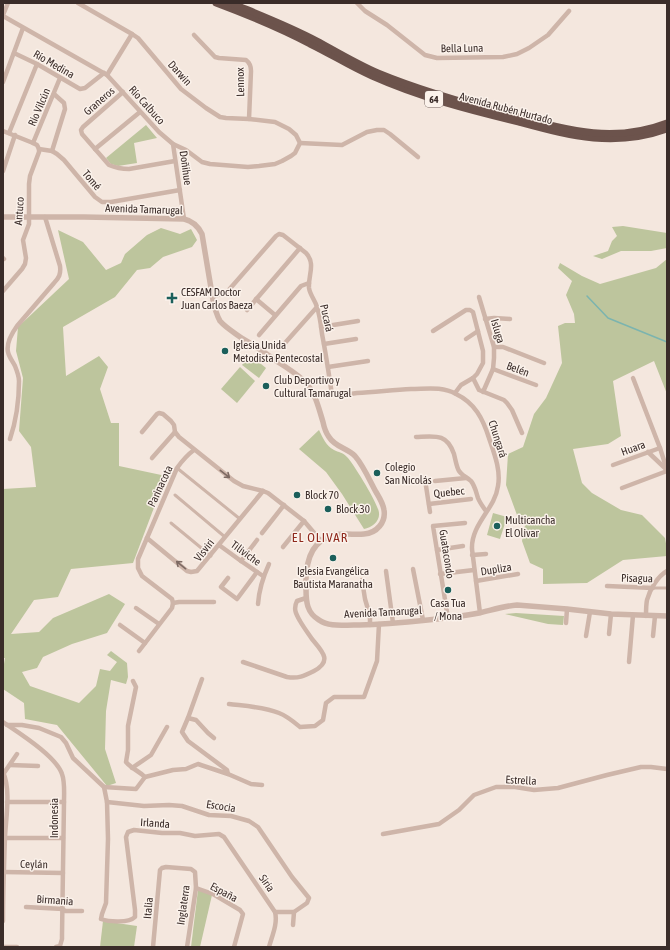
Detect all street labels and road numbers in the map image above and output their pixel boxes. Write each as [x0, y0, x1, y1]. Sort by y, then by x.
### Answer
street label: Bella Luna [441, 42, 483, 54]
street label: Río Medina [31, 47, 77, 81]
street label: Darwin [166, 58, 194, 88]
street label: Lennox [234, 67, 246, 97]
street label: Río Calbuco [127, 83, 167, 127]
street label: Graneros [81, 84, 117, 118]
street label: Río Vilcún [26, 86, 52, 128]
street label: Avenida Rubén Hurtado [458, 90, 554, 126]
road number: 64 [425, 91, 443, 107]
street label: Doñihue [178, 150, 194, 186]
street label: Tomé [80, 168, 104, 192]
street label: Antuco [12, 196, 26, 226]
street label: Avenida Tamarugal [105, 202, 183, 216]
street label: Pucará [318, 303, 336, 333]
street label: Isluga [489, 318, 507, 344]
street label: Belén [505, 359, 531, 379]
street label: Chungará [486, 419, 510, 459]
street label: Huara [619, 438, 647, 458]
street label: Parinacota [145, 464, 175, 508]
street label: Quebec [433, 484, 466, 500]
street label: Guatacondo [437, 529, 457, 579]
street label: Visviri [192, 537, 216, 563]
street label: Tiliviche [229, 538, 263, 568]
street label: Dupliza [480, 561, 512, 577]
street label: Pisagua [621, 572, 653, 584]
street label: Avenida Tamarugal [344, 604, 422, 620]
street label: Estrella [505, 773, 537, 787]
street label: Indonesia [48, 798, 60, 838]
street label: Escocia [205, 798, 237, 814]
street label: Irlanda [140, 816, 170, 830]
street label: Ceylán [20, 858, 48, 870]
street label: Siria [257, 872, 277, 894]
street label: España [208, 880, 240, 904]
street label: Inglaterra [174, 884, 192, 926]
street label: Birmania [36, 893, 74, 907]
street label: Italia [141, 897, 155, 919]

